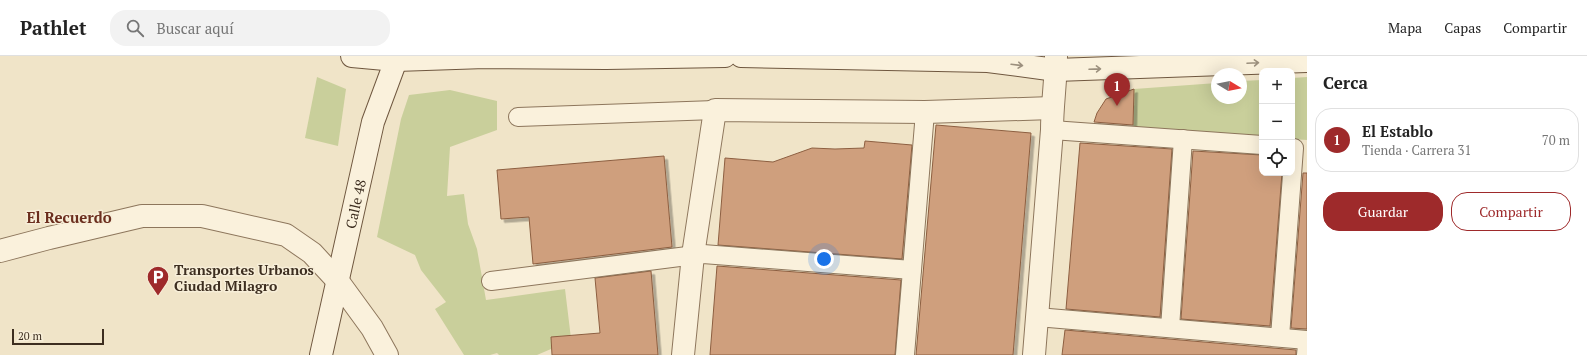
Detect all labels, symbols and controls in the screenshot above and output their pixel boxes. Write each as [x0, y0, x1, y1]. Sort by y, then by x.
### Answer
search box [110, 10, 390, 46]
text: Pathlet [20, 15, 86, 40]
icon: search [124, 17, 146, 39]
text: Buscar aquí [156, 18, 234, 38]
text: Mapa [1388, 18, 1422, 37]
text: Capas [1444, 18, 1481, 37]
text: Compartir [1503, 18, 1567, 37]
one-way arrow [1246, 60, 1259, 67]
one-way arrow [1011, 61, 1024, 69]
one-way arrow [1088, 65, 1101, 73]
north arrow [1211, 68, 1247, 104]
map controls [1259, 68, 1295, 176]
button: + [1259, 68, 1295, 104]
text: Cerca [1323, 71, 1368, 94]
pin: 1 [1104, 73, 1130, 106]
button: − [1259, 104, 1295, 140]
text: El Establo [1362, 121, 1433, 141]
text: 1 [1333, 131, 1341, 149]
text: 70 m [1542, 131, 1570, 149]
button: locate [1259, 140, 1295, 176]
text: Tienda · Carrera 31 [1362, 141, 1471, 159]
street label: Calle 48 [340, 177, 369, 230]
button: Guardar [1323, 192, 1443, 231]
button: Compartir [1451, 192, 1571, 231]
district label: El Recuerdo [26, 207, 112, 227]
your location [814, 249, 834, 269]
place label: Transportes Urbanos Ciudad Milagro [174, 260, 314, 295]
parking icon: Transportes Urbanos Ciudad Milagro [145, 264, 171, 297]
scale bar [12, 327, 104, 346]
text: 20 m [18, 329, 42, 343]

